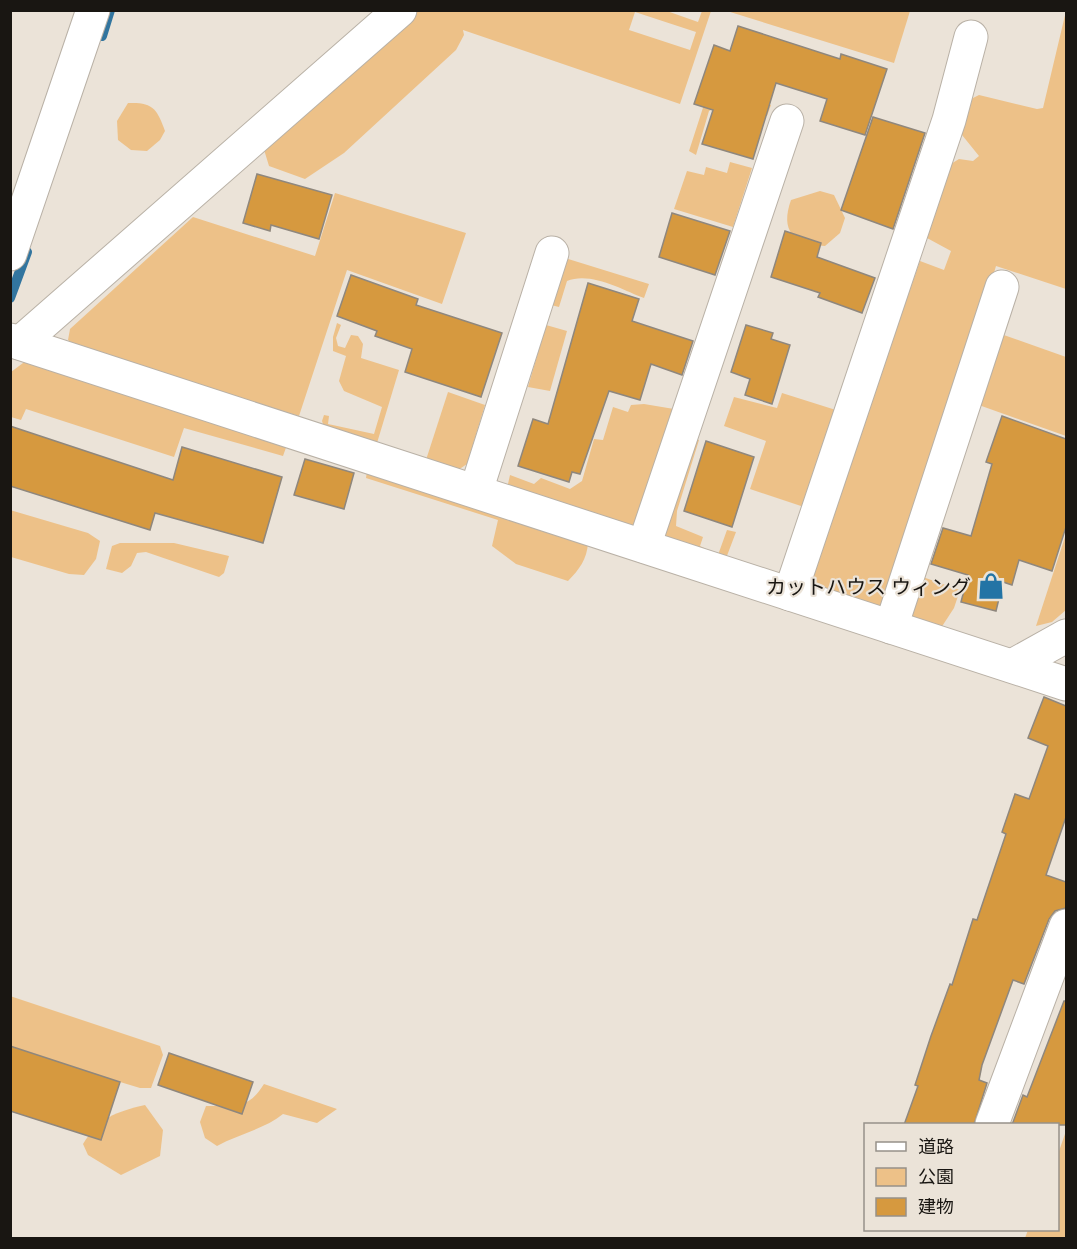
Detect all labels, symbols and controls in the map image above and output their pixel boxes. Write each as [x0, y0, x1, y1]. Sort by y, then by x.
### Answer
shop icon: カットハウス ウィング [976, 571, 1006, 601]
place label: カットハウス ウィング [766, 574, 971, 598]
legend [864, 1123, 1059, 1231]
text: 道路 [918, 1135, 954, 1157]
text: 公園 [918, 1165, 954, 1187]
text: 建物 [918, 1195, 954, 1217]

